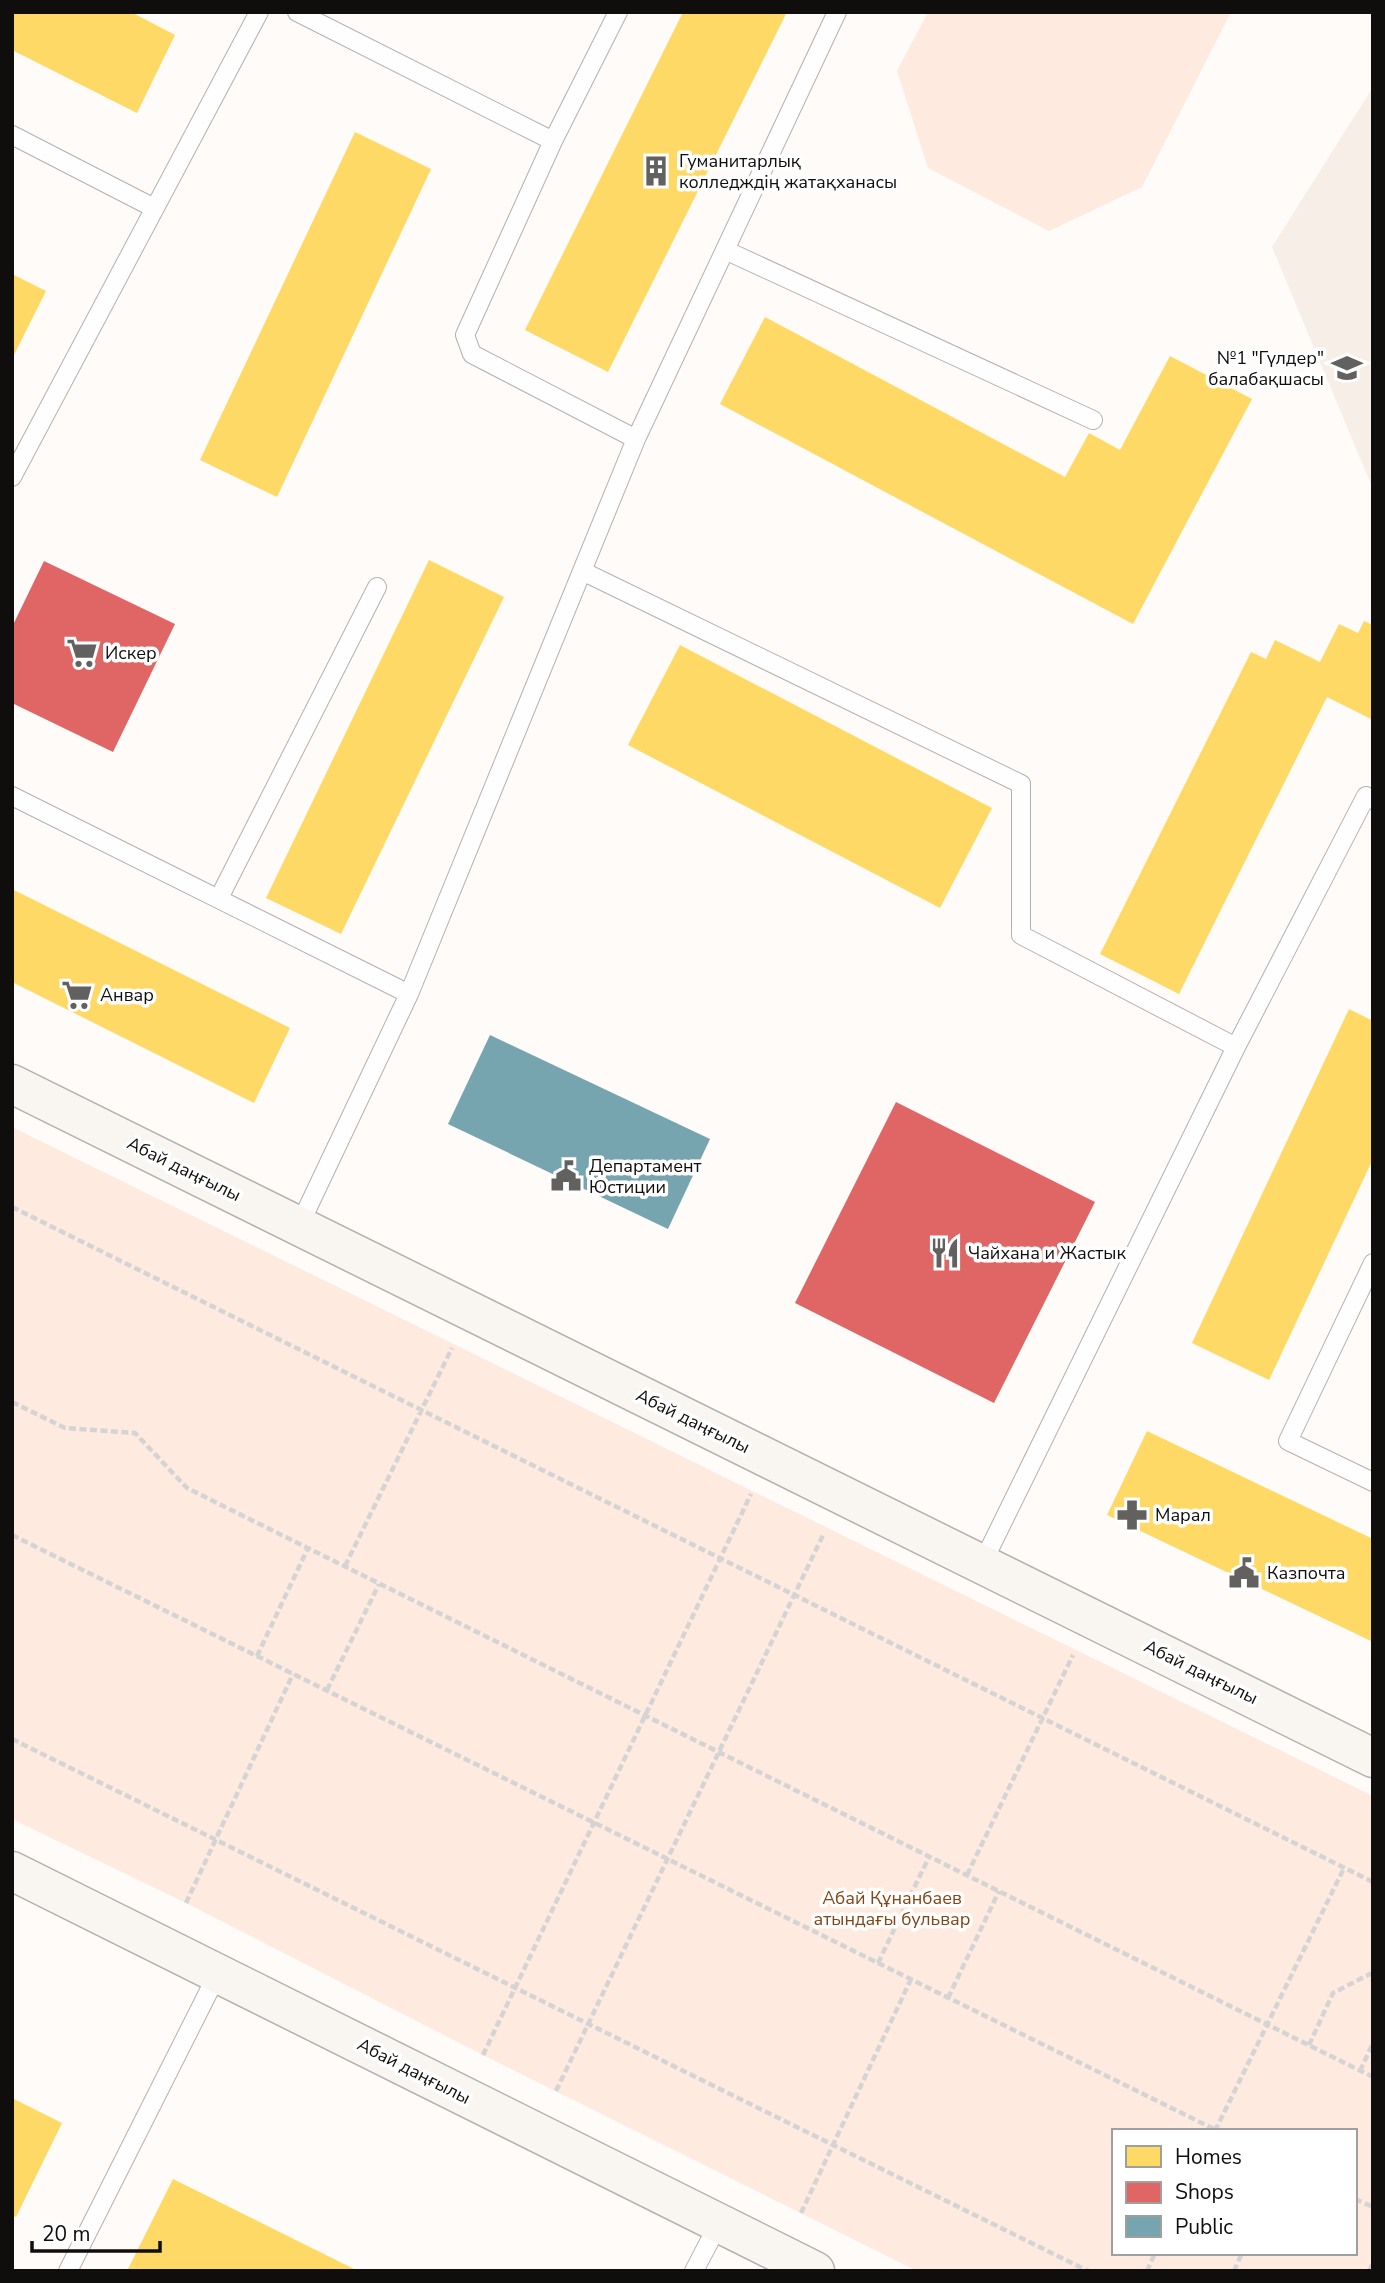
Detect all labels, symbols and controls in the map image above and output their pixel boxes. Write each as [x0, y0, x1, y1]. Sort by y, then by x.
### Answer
place label: Гуманитарлық колледждің жатақханасы [679, 149, 897, 194]
building icon: Гуманитарлық колледждің жатақханасы [639, 154, 673, 188]
place label: №1 "Гүлдер" балабақшасы [1208, 346, 1324, 391]
school or university icon: №1 "Гүлдер" балабақшасы [1330, 351, 1364, 385]
supermarket icon: Искер [65, 636, 99, 670]
place label: Искер [105, 641, 157, 665]
supermarket icon: Анвар [60, 978, 94, 1012]
place label: Анвар [100, 983, 154, 1007]
street label: Абай даңғылы [123, 1131, 245, 1207]
place label: Департамент Юстиции [589, 1154, 702, 1199]
public building icon: Департамент Юстиции [549, 1159, 583, 1193]
restaurant icon: Чайхана и Жастык [928, 1236, 962, 1270]
place label: Чайхана и Жастык [968, 1241, 1126, 1265]
street label: Абай даңғылы [632, 1383, 754, 1459]
pharmacy icon: Марал [1115, 1498, 1149, 1532]
place label: Марал [1155, 1503, 1211, 1527]
public building icon: Казпочта [1227, 1556, 1261, 1590]
place label: Казпочта [1267, 1561, 1346, 1585]
street label: Абай даңғылы [1140, 1634, 1262, 1710]
park label: Абай Құнанбаев атындағы бульвар [814, 1886, 970, 1931]
street label: Абай даңғылы [353, 2032, 475, 2110]
legend [1112, 2129, 1357, 2255]
text: Homes [1175, 2143, 1242, 2171]
text: Shops [1175, 2178, 1234, 2206]
scale bar [32, 2210, 159, 2254]
text: Public [1175, 2213, 1233, 2241]
text: 20 m [42, 2220, 91, 2248]

